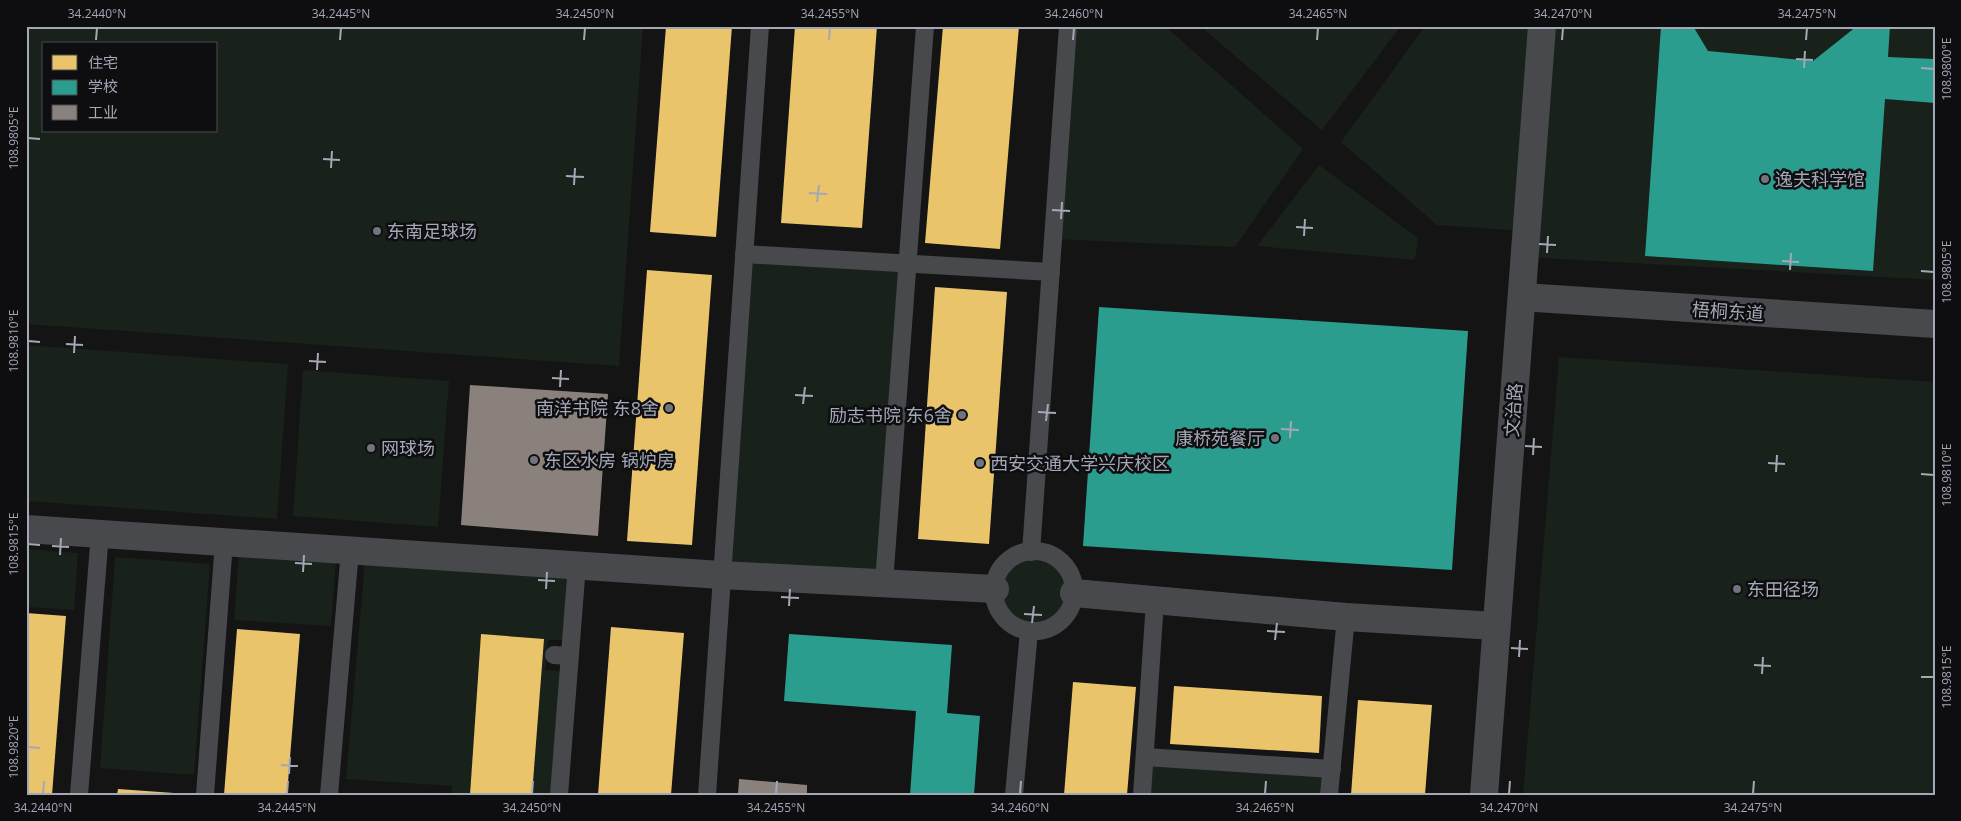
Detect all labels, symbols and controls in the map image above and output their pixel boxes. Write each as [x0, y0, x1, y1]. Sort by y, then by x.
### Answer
text: 34.2440°N [68, 5, 126, 22]
text: 34.2445°N [312, 5, 370, 22]
text: 34.2450°N [556, 5, 614, 22]
text: 34.2455°N [801, 5, 859, 22]
text: 34.2460°N [1045, 5, 1103, 22]
text: 34.2465°N [1289, 5, 1347, 22]
text: 34.2470°N [1534, 5, 1592, 22]
text: 34.2475°N [1778, 5, 1836, 22]
text: 108.9800°E [1938, 38, 1955, 101]
legend [42, 42, 218, 132]
text: 住宅 [88, 52, 118, 72]
text: 学校 [88, 76, 118, 96]
text: 工业 [88, 102, 118, 122]
text: 108.9805°E [5, 107, 22, 170]
place label: 逸夫科学馆 [1775, 167, 1865, 191]
marker: 逸夫科学馆 [1759, 173, 1771, 185]
place label: 东南足球场 [387, 219, 477, 243]
marker: 东南足球场 [371, 225, 383, 237]
text: 108.9805°E [1938, 241, 1955, 304]
street label: 梧桐东道 [1691, 297, 1765, 325]
text: 108.9810°E [5, 310, 22, 373]
street label: 文治路 [1499, 382, 1527, 438]
place label: 南洋书院 东8舍 [536, 396, 659, 420]
marker: 南洋书院 东8舍 [663, 402, 675, 414]
place label: 励志书院 东6舍 [829, 403, 952, 427]
marker: 励志书院 东6舍 [956, 409, 968, 421]
place label: 康桥苑餐厅 [1175, 426, 1265, 450]
marker: 康桥苑餐厅 [1269, 432, 1281, 444]
place label: 网球场 [381, 436, 435, 460]
marker: 网球场 [365, 442, 377, 454]
text: 108.9810°E [1938, 444, 1955, 507]
place label: 东区水房 锅炉房 [544, 448, 675, 472]
place label: 西安交通大学兴庆校区 [990, 451, 1170, 475]
marker: 东区水房 锅炉房 [528, 454, 540, 466]
marker: 西安交通大学兴庆校区 [974, 457, 986, 469]
text: 108.9815°E [5, 513, 22, 576]
place label: 东田径场 [1747, 577, 1819, 601]
marker: 东田径场 [1731, 583, 1743, 595]
text: 108.9815°E [1938, 646, 1955, 709]
text: 108.9820°E [5, 716, 22, 779]
text: 34.2440°N [14, 799, 72, 816]
text: 34.2445°N [258, 799, 316, 816]
text: 34.2450°N [503, 799, 561, 816]
text: 34.2455°N [747, 799, 805, 816]
text: 34.2460°N [991, 799, 1049, 816]
text: 34.2465°N [1236, 799, 1294, 816]
text: 34.2470°N [1480, 799, 1538, 816]
text: 34.2475°N [1724, 799, 1782, 816]

